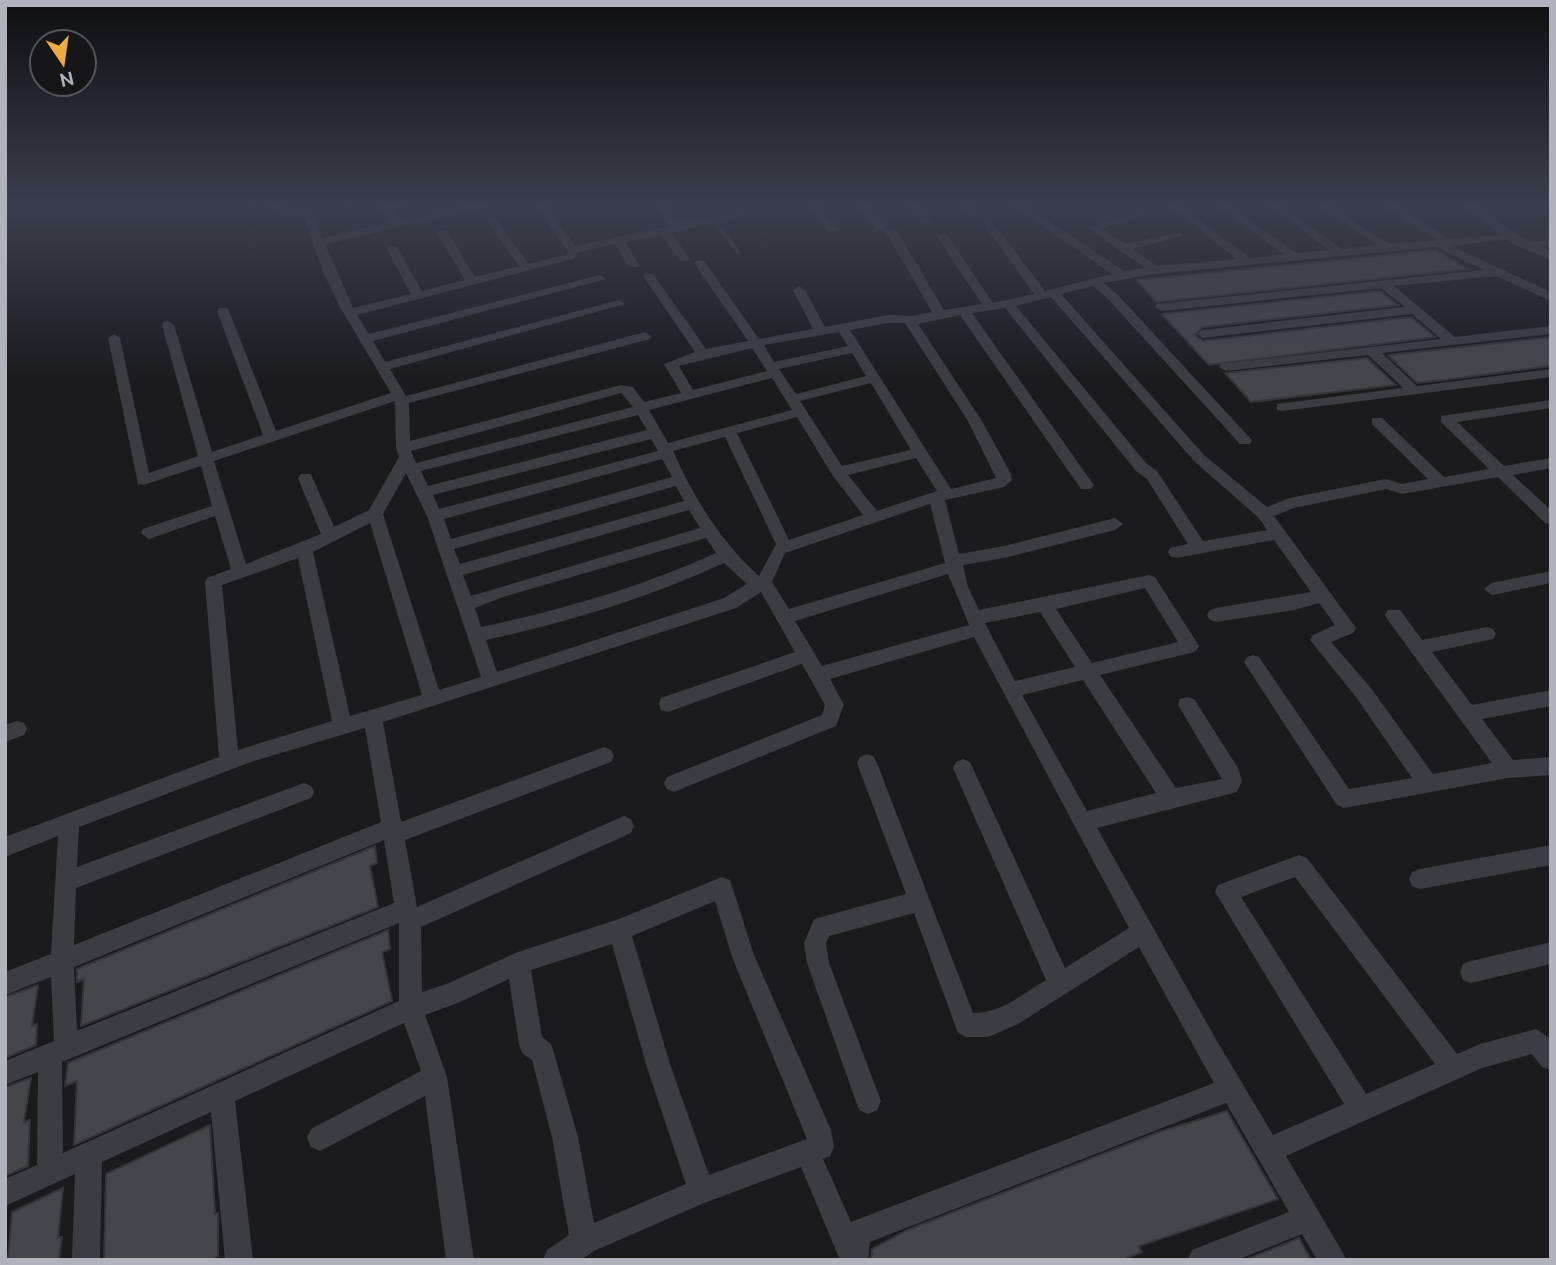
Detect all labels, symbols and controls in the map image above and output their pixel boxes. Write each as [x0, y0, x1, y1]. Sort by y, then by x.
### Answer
north arrow [28, 28, 98, 98]
text: N [57, 67, 76, 92]

